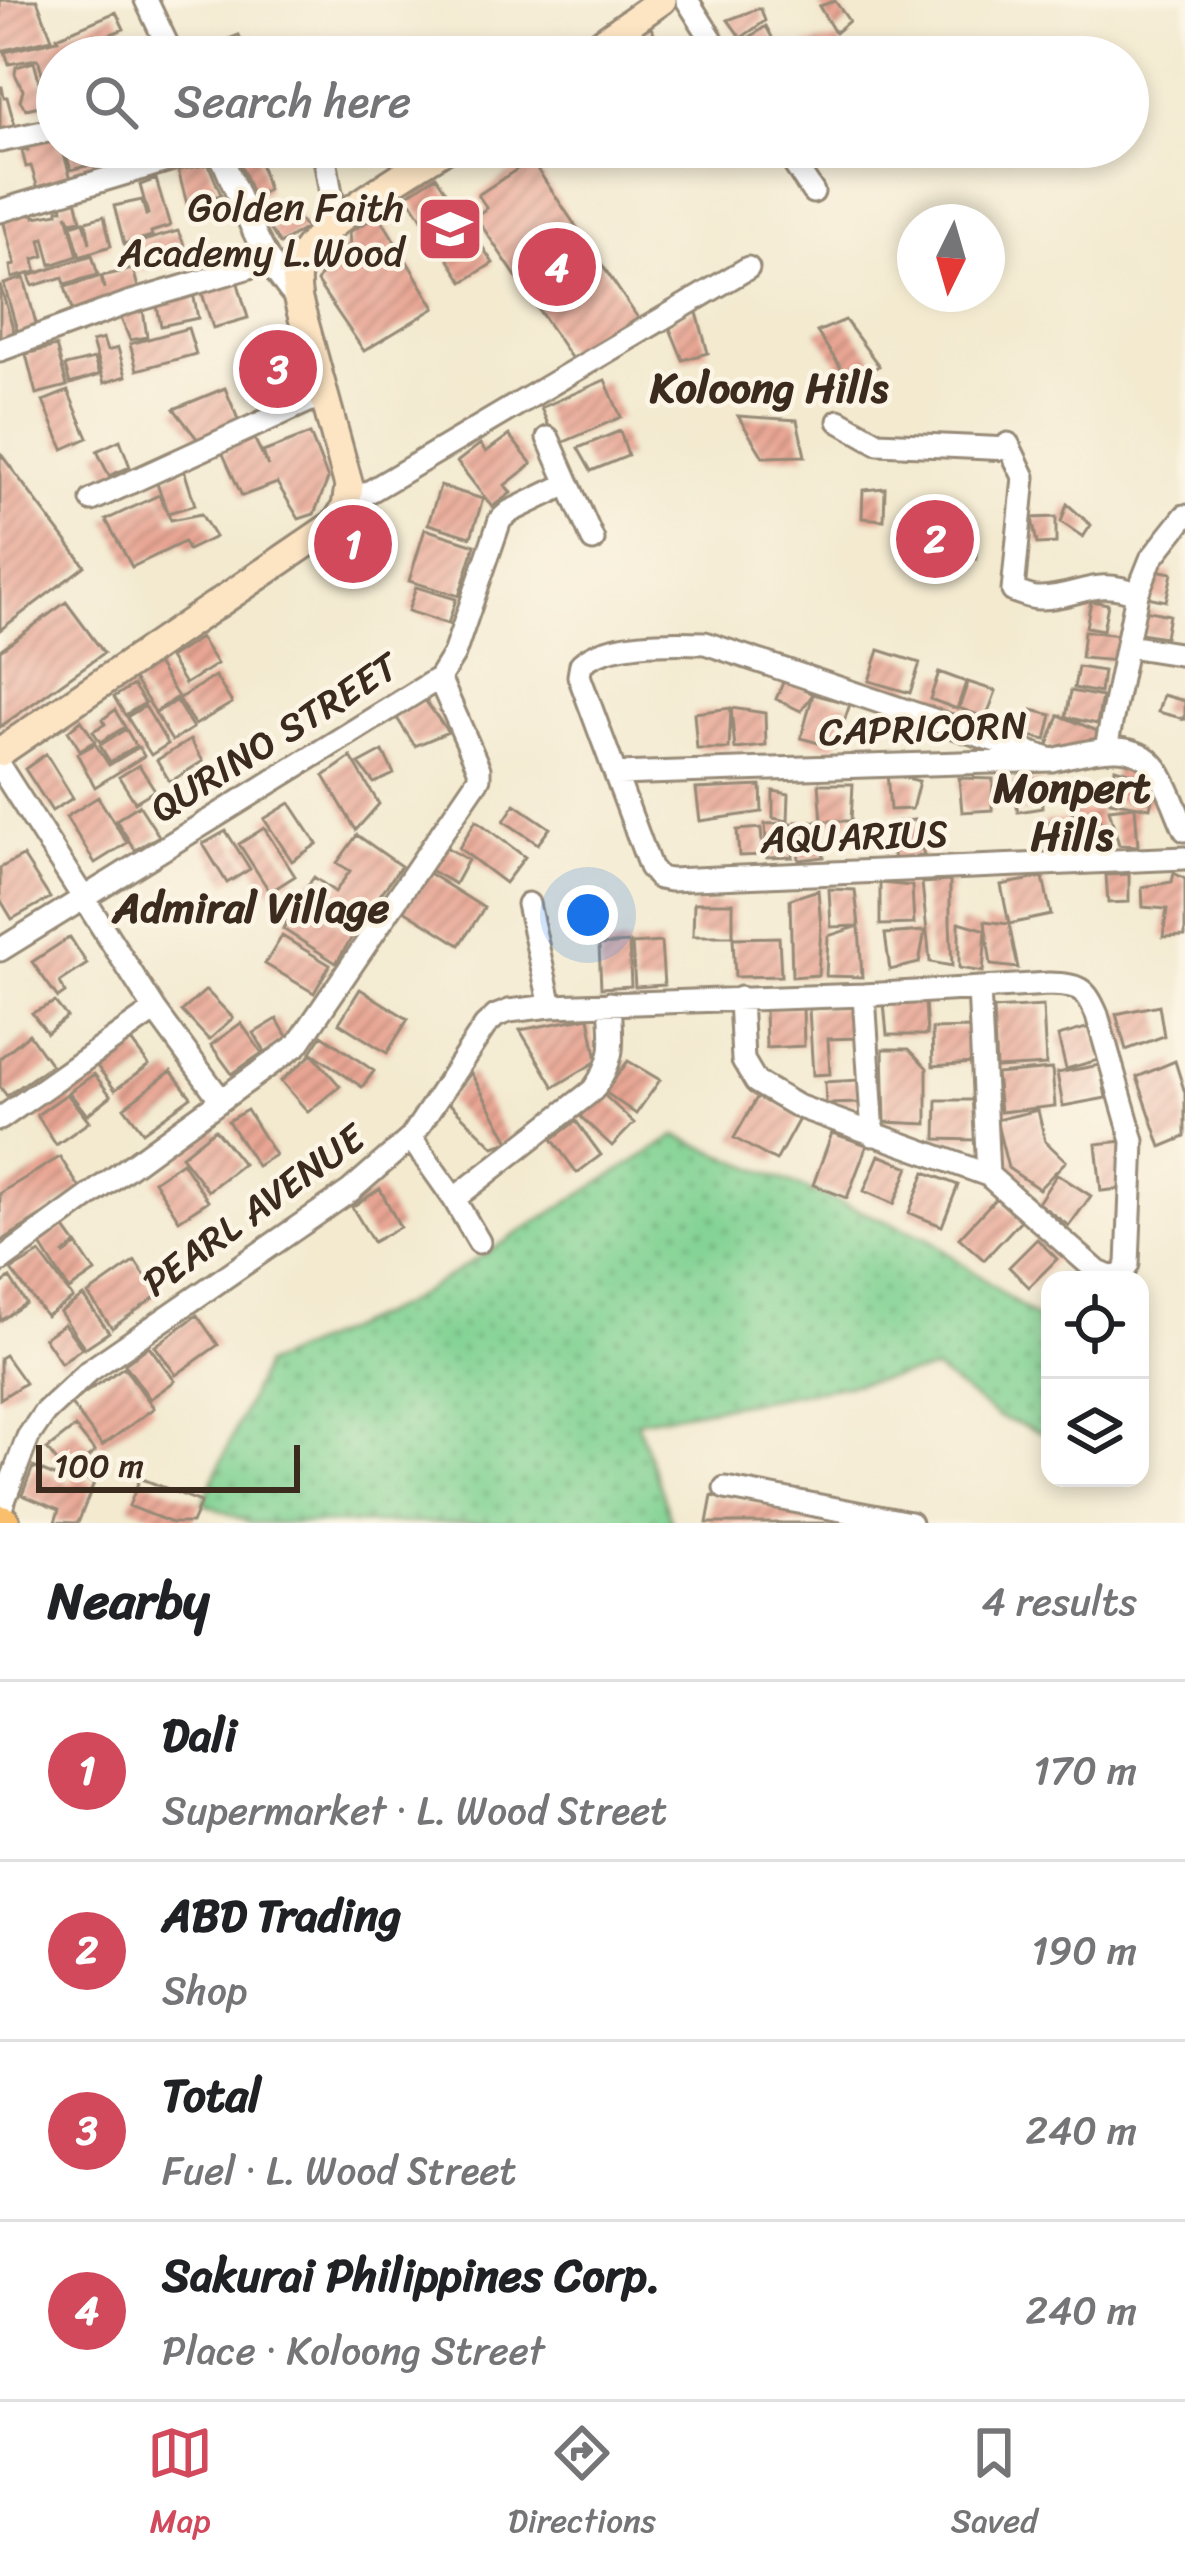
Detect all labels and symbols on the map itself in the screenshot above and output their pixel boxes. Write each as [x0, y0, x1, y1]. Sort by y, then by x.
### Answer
place label: Golden Faith Academy L.Wood [117, 173, 406, 287]
school or university icon: Golden Faith Academy L.Wood [415, 194, 485, 264]
north arrow [897, 204, 1005, 312]
pin: 4 [518, 222, 596, 312]
pin: 3 [239, 324, 317, 414]
district label: Koloong Hills [649, 351, 889, 425]
pin: 2 [896, 494, 974, 584]
pin: 1 [314, 499, 392, 589]
street label: QURINO STREET [136, 632, 414, 841]
street label: CAPRICORN [817, 690, 1029, 766]
district label: Monpert Hills [992, 751, 1151, 873]
street label: AQUARIUS [758, 798, 949, 874]
district label: Admiral Village [111, 871, 390, 945]
your location [558, 885, 618, 945]
street label: PEARL AVENUE [127, 1104, 381, 1315]
scale bar [36, 1439, 300, 1492]

